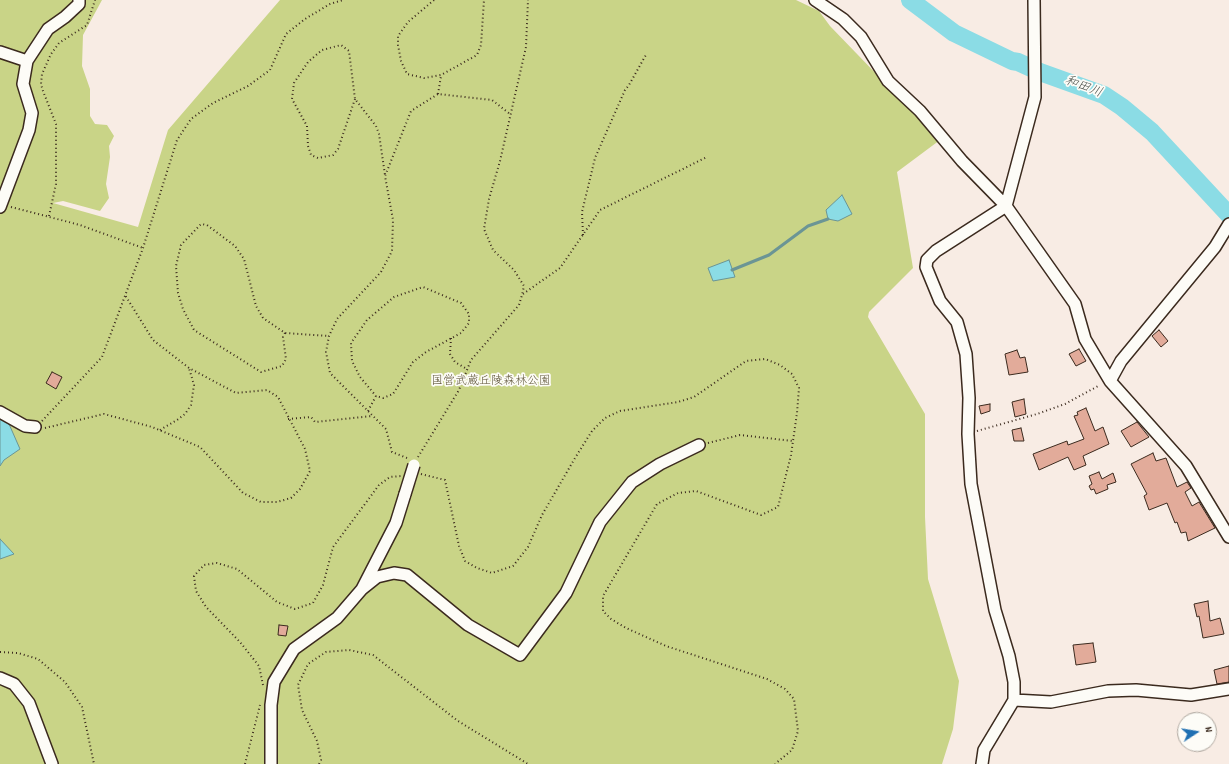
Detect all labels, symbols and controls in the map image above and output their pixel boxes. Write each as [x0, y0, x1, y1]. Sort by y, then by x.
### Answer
water label: 和田川 [1062, 74, 1104, 102]
park label: 国営武蔵丘陵森林公園 [431, 375, 551, 389]
north arrow [1177, 712, 1217, 752]
text: N [1199, 725, 1216, 734]

